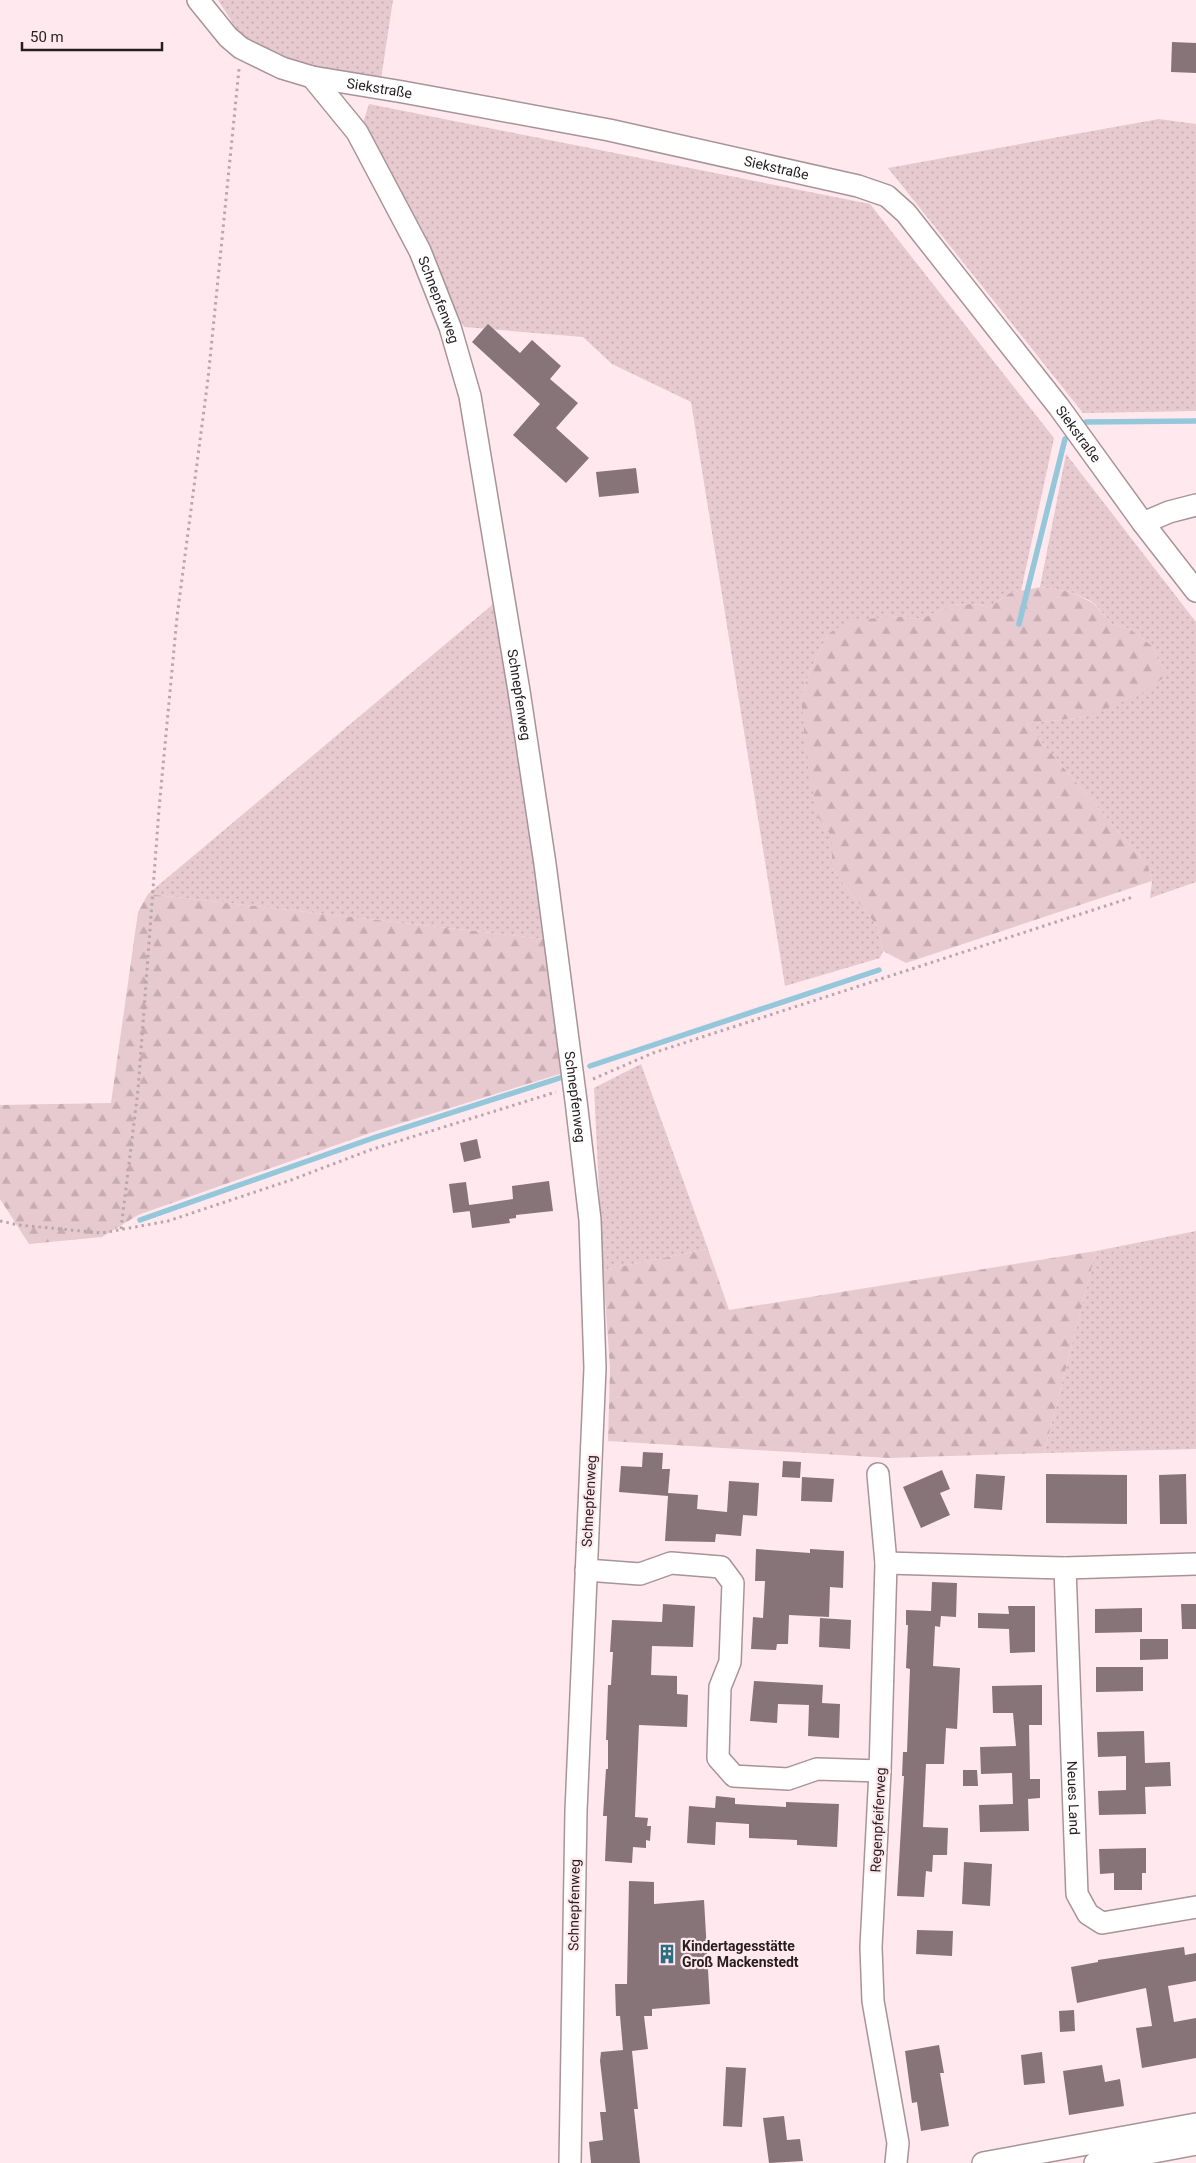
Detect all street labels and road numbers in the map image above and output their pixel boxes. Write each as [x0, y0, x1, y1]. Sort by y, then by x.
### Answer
street label: Siekstraße [346, 75, 413, 102]
street label: Siekstraße [743, 153, 810, 183]
street label: Schnepfenweg [415, 254, 462, 345]
street label: Siekstraße [1053, 403, 1104, 465]
street label: Schnepfenweg [504, 648, 534, 741]
street label: Schnepfenweg [562, 1050, 589, 1143]
street label: Schnepfenweg [579, 1455, 599, 1547]
street label: Neues Land [1064, 1761, 1083, 1835]
street label: Regenpfeiferweg [867, 1767, 889, 1873]
street label: Schnepfenweg [565, 1859, 583, 1951]

